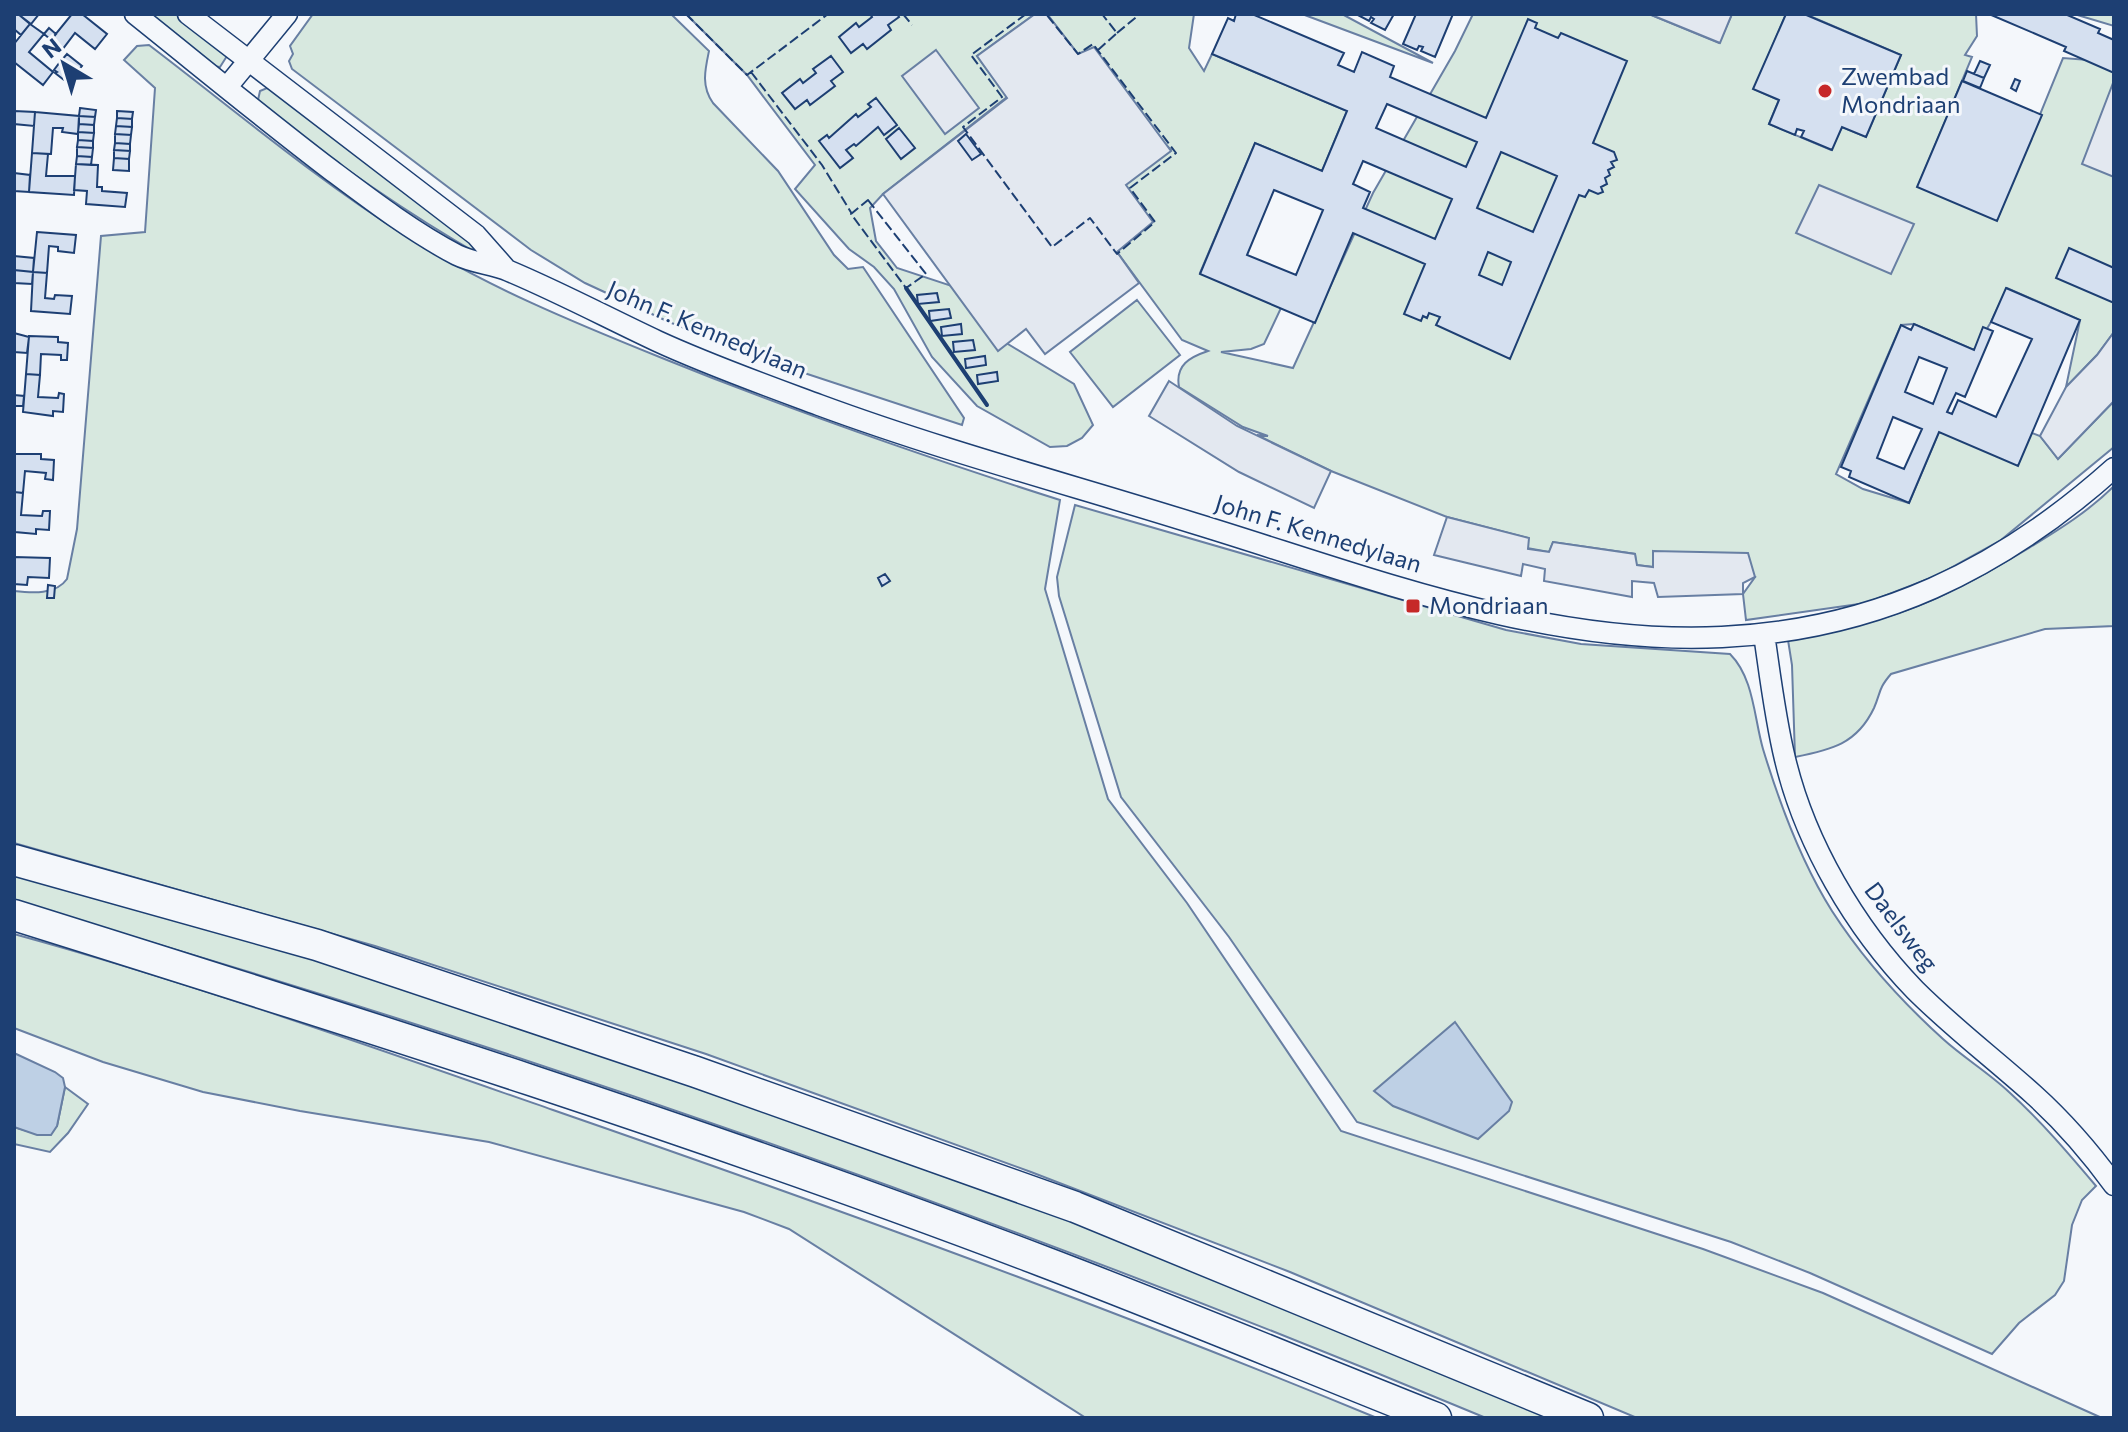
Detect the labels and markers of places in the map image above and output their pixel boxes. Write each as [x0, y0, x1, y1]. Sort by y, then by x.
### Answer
place label: Zwembad Mondriaan [1841, 61, 1960, 118]
marker: Zwembad Mondriaan [1816, 82, 1834, 100]
place label: Mondriaan [1429, 590, 1548, 619]
marker: Mondriaan [1404, 597, 1422, 615]

